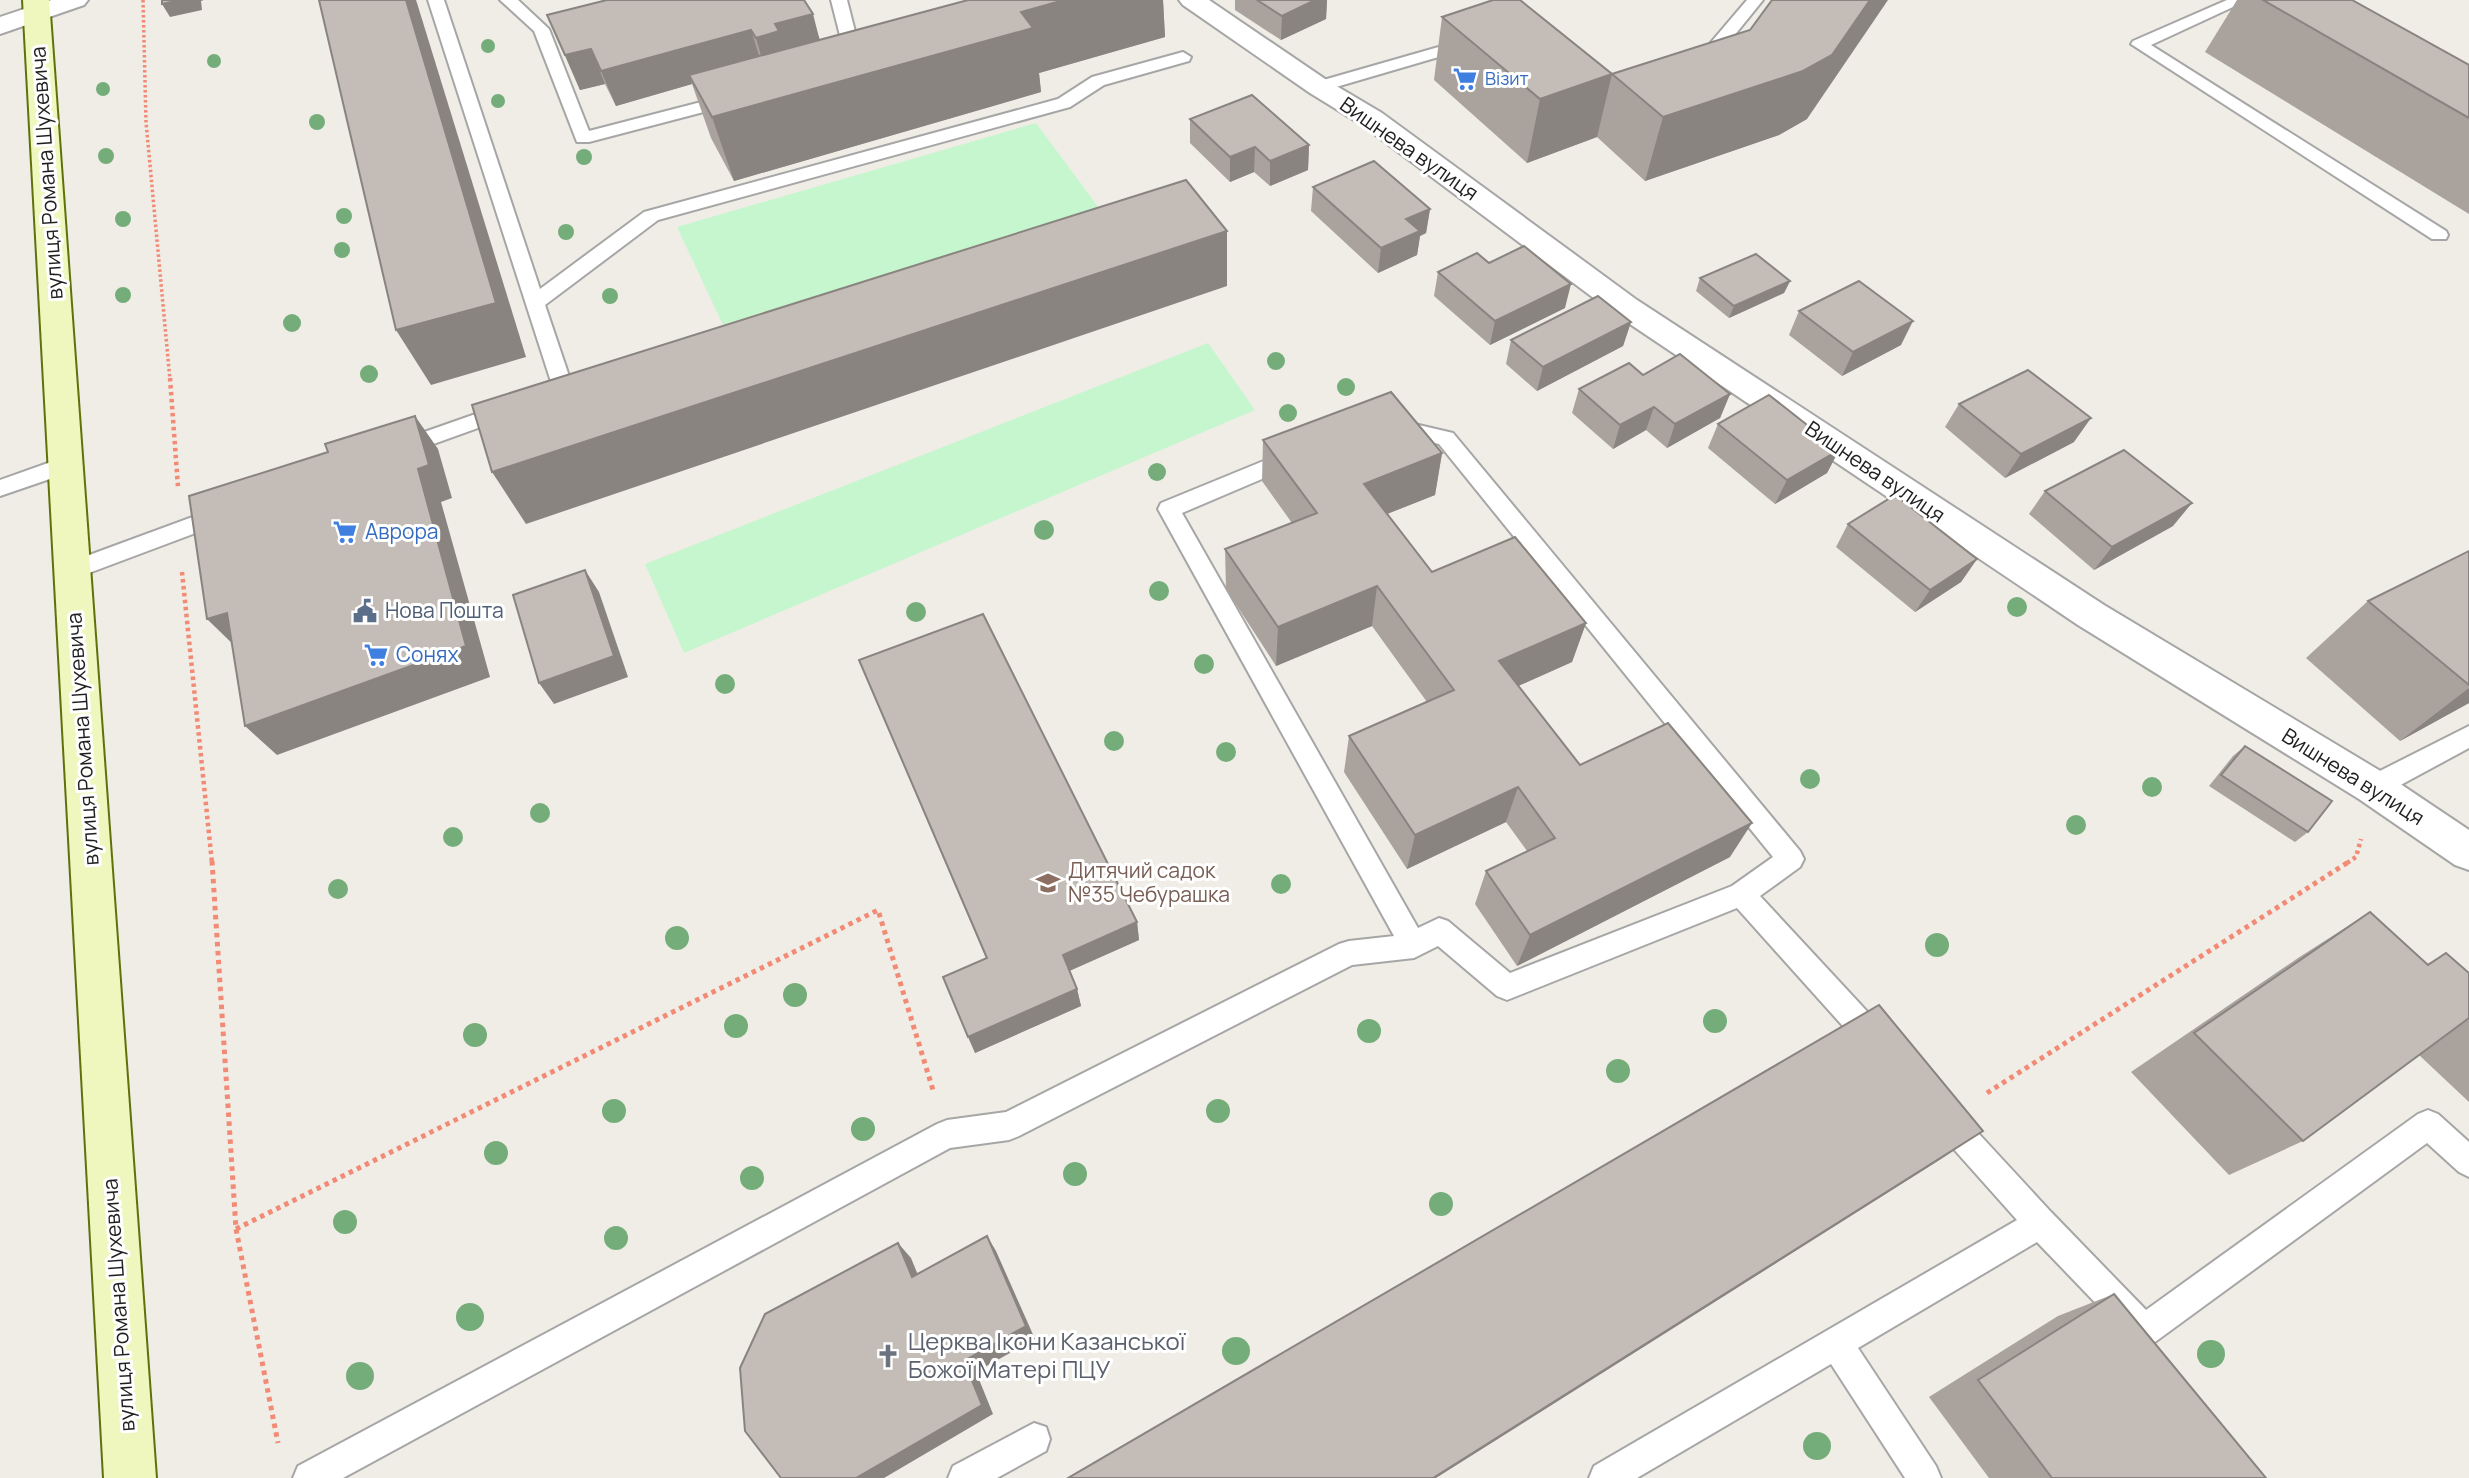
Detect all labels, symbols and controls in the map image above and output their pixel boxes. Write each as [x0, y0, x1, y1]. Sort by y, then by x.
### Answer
street label: вулиця Романа Шухевича [23, 46, 69, 301]
supermarket icon: Візит [1451, 65, 1479, 93]
place label: Візит [1485, 66, 1529, 90]
street label: Вишнева вулиця [1335, 90, 1484, 206]
street label: Вишнева вулиця [1800, 414, 1951, 528]
place label: Аврора [365, 517, 439, 545]
supermarket icon: Аврора [331, 518, 359, 546]
place label: Нова Пошта [385, 596, 504, 624]
public building icon: Нова Пошта [351, 597, 379, 625]
street label: вулиця Романа Шухевича [59, 612, 105, 867]
place label: Сонях [396, 640, 459, 668]
supermarket icon: Сонях [362, 641, 390, 669]
street label: Вишнева вулиця [2277, 721, 2430, 831]
place label: Дитячий садок №35 Чебурашка [1068, 856, 1230, 908]
school or university icon: Дитячий садок №35 Чебурашка [1034, 869, 1062, 897]
street label: вулиця Романа Шухевича [95, 1178, 141, 1433]
place label: Церква Ікони Казанської Божої Матері ПЦУ [908, 1324, 1187, 1385]
church icon: Церква Ікони Казанської Божої Матері ПЦУ [874, 1342, 902, 1370]

